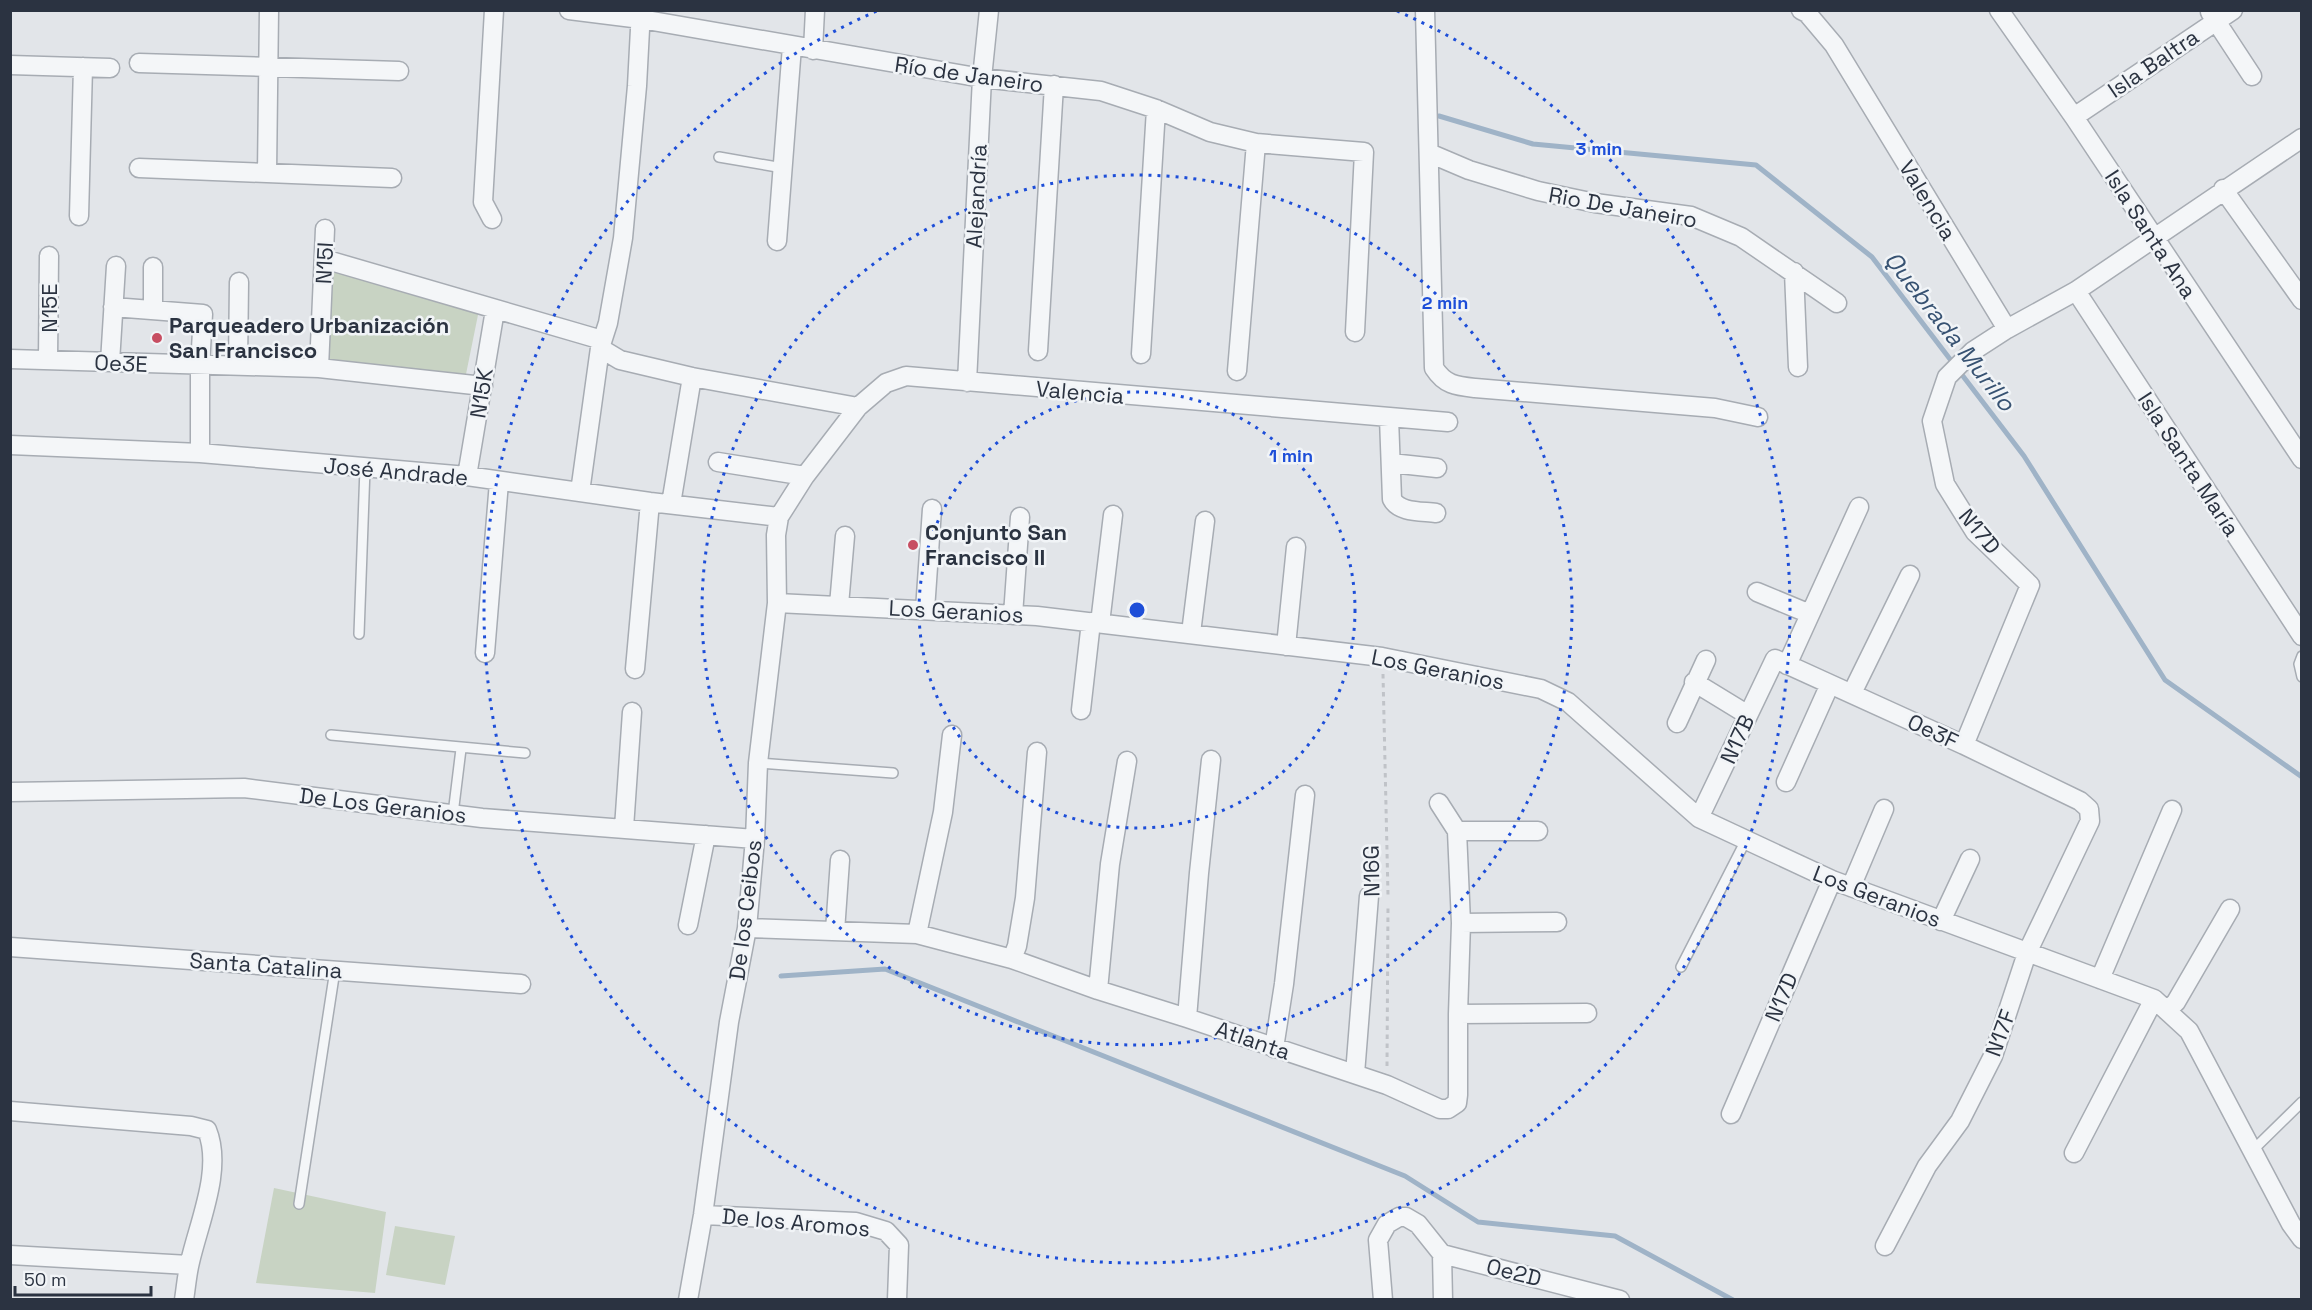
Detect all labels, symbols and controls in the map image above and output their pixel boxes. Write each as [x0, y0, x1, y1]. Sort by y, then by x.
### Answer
street label: Isla Baltra [2102, 22, 2204, 104]
street label: Río de Janeiro [893, 50, 1045, 98]
text: 3 min [1576, 137, 1622, 160]
street label: Alejandría [959, 143, 993, 249]
street label: Valencia [1893, 155, 1963, 245]
street label: Isla Santa Ana [2099, 164, 2203, 304]
street label: Rio De Janeiro [1547, 180, 1699, 234]
street label: N15I [309, 241, 339, 285]
water label: Quebrada Murillo [1878, 245, 2023, 418]
street label: N15E [35, 283, 63, 333]
text: 2 min [1422, 291, 1468, 314]
place label: Parqueadero Urbanización San Francisco [169, 311, 449, 364]
marker: Parqueadero Urbanización San Francisco [150, 331, 164, 345]
street label: Oe3E [94, 348, 148, 378]
street label: N15K [463, 365, 499, 420]
street label: Valencia [1035, 374, 1126, 410]
street label: Isla Santa María [2132, 387, 2246, 542]
text: 1 min [1269, 444, 1313, 467]
street label: José Andrade [323, 451, 469, 491]
street label: N17D [1953, 503, 2007, 559]
place label: Conjunto San Francisco II [925, 518, 1067, 571]
marker: Conjunto San Francisco II [906, 538, 920, 552]
street label: Los Geranios [888, 593, 1024, 629]
centre of rings [1127, 600, 1147, 620]
street label: Los Geranios [1369, 642, 1507, 696]
street label: Oe3F [1903, 707, 1963, 755]
street label: N17B [1714, 710, 1760, 768]
street label: De Los Geranios [298, 781, 468, 829]
street label: De los Ceibos [722, 838, 768, 982]
street label: N16G [1357, 845, 1385, 897]
street label: Los Geranios [1809, 859, 1945, 933]
street label: Santa Catalina [189, 946, 344, 984]
street label: N17D [1758, 968, 1804, 1026]
street label: N17F [1979, 1006, 2021, 1060]
street label: Atlanta [1212, 1014, 1295, 1066]
street label: De los Aromos [721, 1202, 871, 1242]
street label: Oe2D [1484, 1252, 1544, 1292]
scale bar [15, 1259, 152, 1297]
text: 50 m [24, 1268, 66, 1291]

